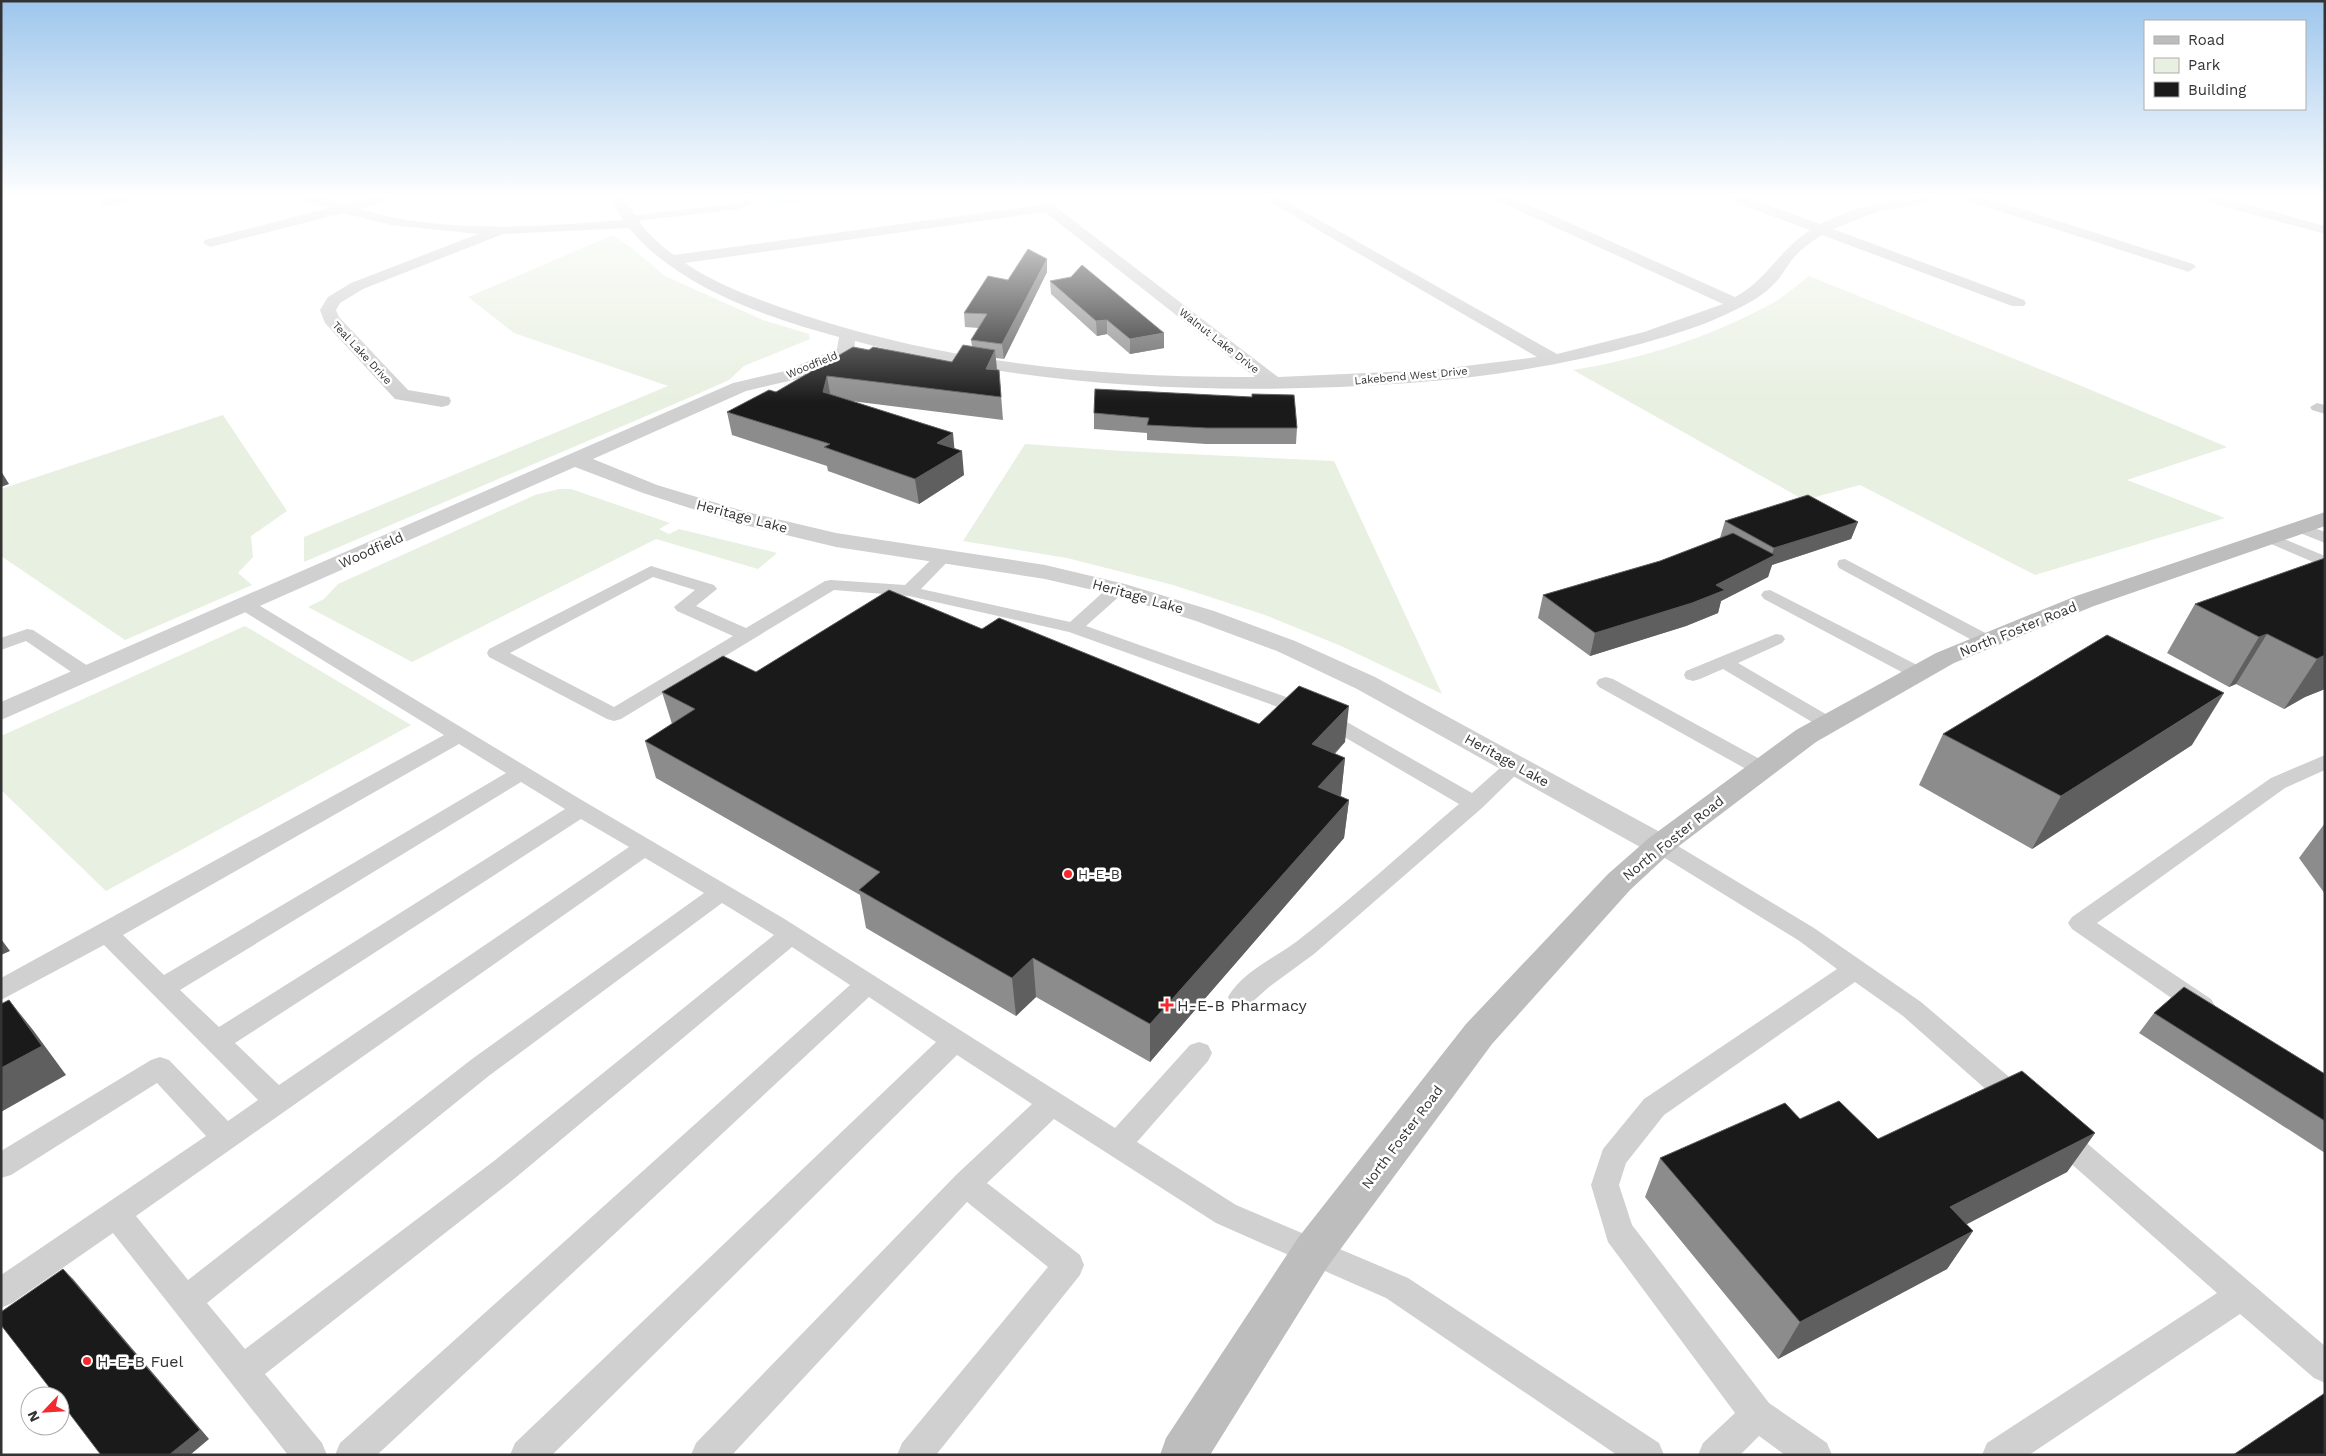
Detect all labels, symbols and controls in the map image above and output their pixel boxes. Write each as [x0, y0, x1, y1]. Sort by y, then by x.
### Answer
legend [2144, 20, 2306, 110]
text: Road [2188, 31, 2225, 49]
text: Park [2188, 56, 2221, 74]
text: Building [2188, 81, 2246, 99]
street label: Walnut Lake Drive [1176, 306, 1262, 376]
street label: Teal Lake Drive [330, 319, 394, 387]
street label: Woodfield [784, 349, 840, 381]
street label: Lakebend West Drive [1354, 365, 1468, 387]
street label: Heritage Lake [695, 496, 789, 536]
street label: Woodfield [336, 529, 406, 571]
street label: Heritage Lake [1091, 575, 1185, 617]
street label: North Foster Road [1957, 598, 2079, 660]
street label: Heritage Lake [1462, 730, 1552, 790]
street label: North Foster Road [1619, 792, 1727, 884]
place label: H-E-B [1078, 866, 1120, 882]
marker: H-E-B [1062, 868, 1074, 880]
place label: H-E-B Pharmacy [1177, 996, 1308, 1015]
marker: H-E-B Pharmacy [1161, 999, 1173, 1011]
street label: North Foster Road [1358, 1082, 1446, 1192]
place label: H-E-B Fuel [97, 1352, 184, 1371]
marker: H-E-B Fuel [81, 1355, 93, 1367]
north arrow [20, 1386, 70, 1436]
text: N [24, 1408, 43, 1425]

